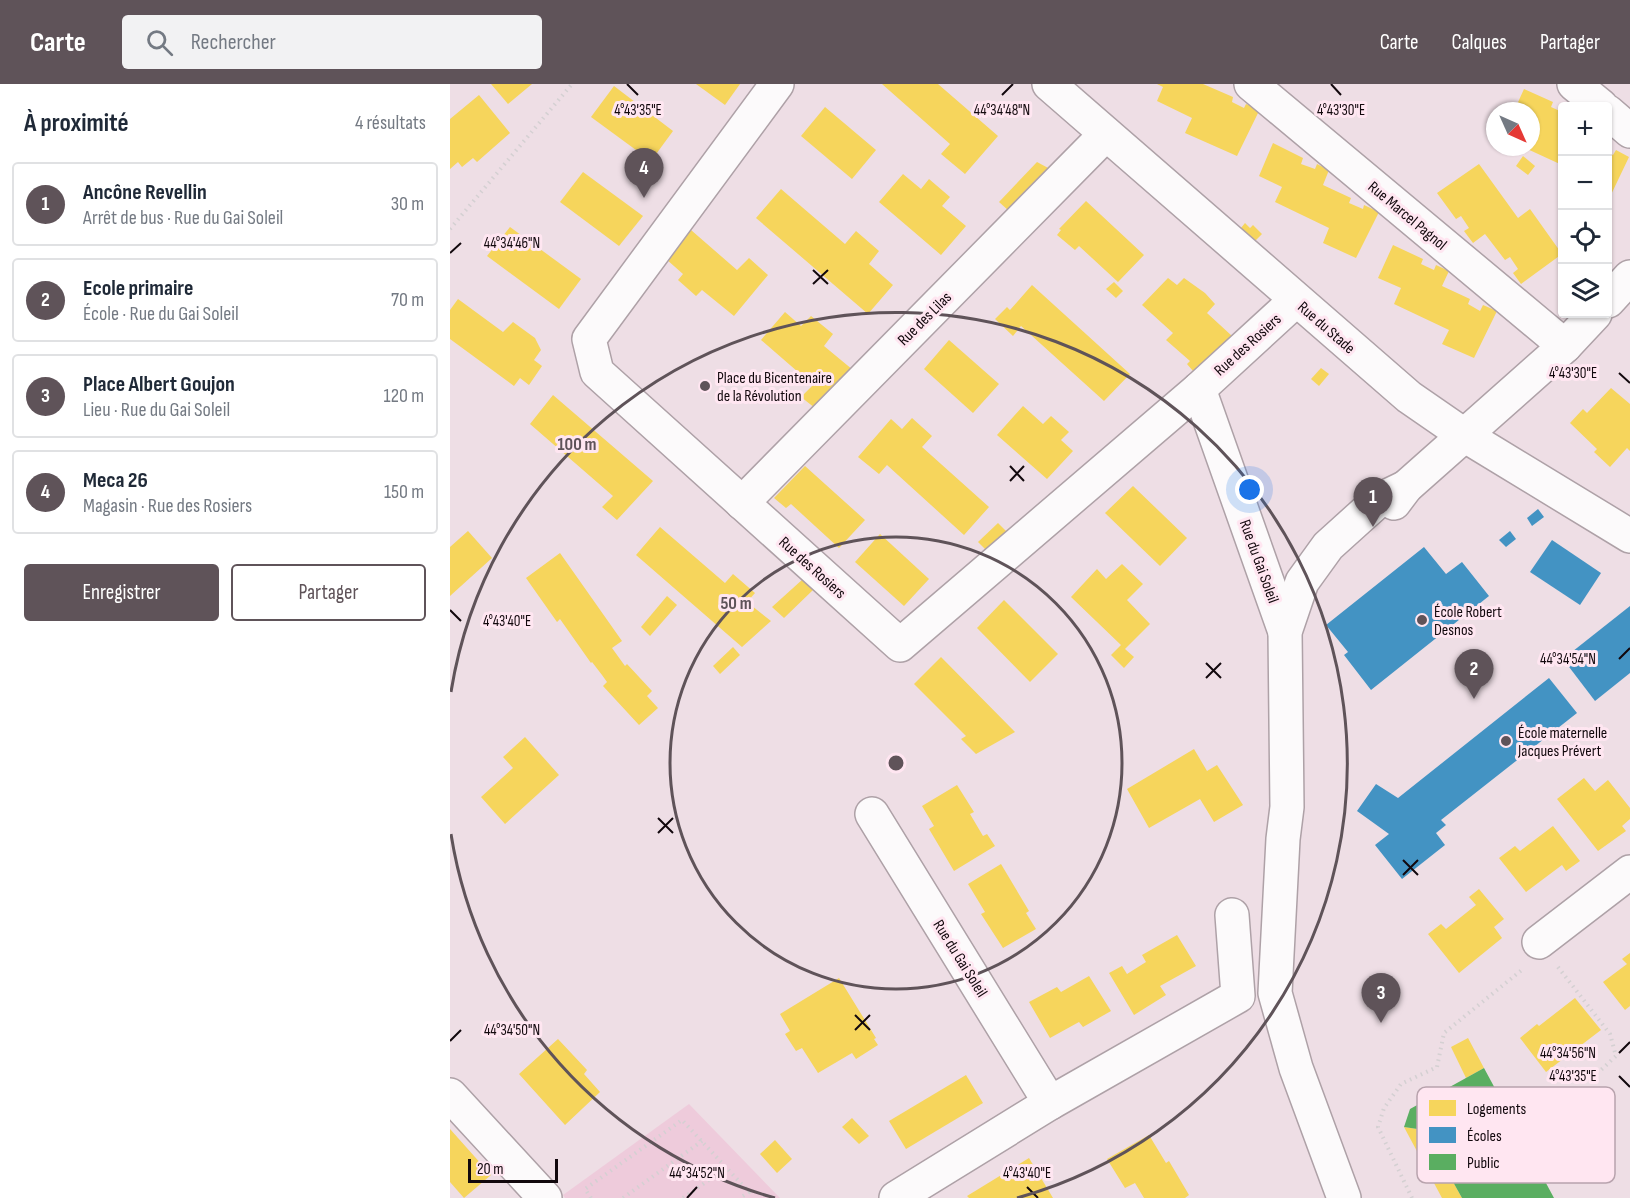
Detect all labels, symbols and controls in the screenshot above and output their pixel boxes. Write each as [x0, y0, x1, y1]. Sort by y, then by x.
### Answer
search box [122, 15, 542, 69]
text: Carte [30, 26, 86, 59]
icon: search [143, 26, 176, 59]
text: Rechercher [191, 29, 276, 56]
text: Carte [1380, 30, 1419, 55]
text: Calques [1452, 30, 1507, 55]
text: Partager [1540, 30, 1600, 55]
text: 4°43'35"E [614, 101, 662, 120]
text: 44°34'48"N [974, 101, 1030, 120]
text: 4°43'30"E [1317, 101, 1365, 120]
north arrow [1486, 102, 1540, 156]
map controls [1558, 102, 1612, 318]
button: + [1558, 102, 1612, 156]
text: À proximité [24, 108, 129, 139]
text: 4 résultats [355, 111, 426, 135]
pin: 4 [624, 148, 664, 198]
button: − [1558, 156, 1612, 210]
street label: Rue Marcel Pagnol [1364, 178, 1450, 255]
text: Ancône Revellin [83, 179, 207, 206]
text: 1 [42, 192, 49, 216]
text: 30 m [391, 192, 424, 216]
text: Arrêt de bus · Rue du Gai Soleil [83, 206, 283, 230]
button: locate [1558, 210, 1612, 264]
text: 44°34'46"N [484, 234, 540, 253]
button: layers [1558, 264, 1612, 318]
text: Ecole primaire [83, 275, 193, 302]
text: 2 [41, 288, 50, 312]
text: 70 m [391, 288, 424, 312]
street label: Rue des Lilas [894, 288, 956, 350]
street label: Rue du Stade [1293, 298, 1359, 358]
text: École · Rue du Gai Soleil [83, 302, 239, 326]
street label: Rue des Rosiers [1211, 310, 1286, 380]
text: 4°43'30"E [1549, 364, 1597, 383]
place label: Place du Bicentenaire de la Révolution [717, 369, 832, 406]
text: Place Albert Goujon [83, 371, 235, 398]
marker: Place du Bicentenaire de la Révolution [698, 379, 712, 393]
text: 3 [41, 384, 50, 408]
text: 120 m [384, 384, 424, 408]
text: Lieu · Rue du Gai Soleil [83, 398, 230, 422]
text: 100 m [558, 434, 597, 455]
text: Meca 26 [83, 467, 148, 494]
your location [1235, 475, 1264, 504]
pin: 1 [1354, 478, 1392, 527]
text: 4 [41, 480, 50, 504]
text: 150 m [384, 480, 424, 504]
text: Magasin · Rue des Rosiers [83, 494, 252, 518]
street label: Rue du Gai Soleil [1235, 517, 1282, 606]
street label: Rue des Rosiers [775, 533, 850, 603]
button: Enregistrer [24, 564, 219, 621]
button: Partager [231, 564, 426, 621]
text: 50 m [720, 593, 752, 614]
place label: École Robert Desnos [1434, 603, 1502, 640]
text: 4°43'40"E [483, 612, 531, 631]
marker: École Robert Desnos [1415, 613, 1429, 627]
pin: 2 [1454, 650, 1494, 699]
text: 44°34'54"N [1540, 650, 1596, 669]
place label: École maternelle Jacques Prévert [1517, 724, 1607, 761]
marker: École maternelle Jacques Prévert [1499, 734, 1513, 748]
centre of rings [886, 753, 906, 773]
street label: Rue du Gai Soleil [929, 917, 991, 1001]
pin: 3 [1362, 974, 1400, 1023]
text: 44°34'50"N [484, 1021, 540, 1040]
text: 44°34'56"N [1540, 1044, 1596, 1063]
text: 4°43'35"E [1549, 1067, 1597, 1086]
legend [1417, 1087, 1615, 1183]
text: Logements [1467, 1100, 1527, 1119]
text: Écoles [1467, 1127, 1502, 1146]
text: Public [1467, 1154, 1500, 1173]
scale bar [468, 1156, 558, 1184]
text: 20 m [477, 1160, 504, 1179]
text: 44°34'52"N [669, 1164, 725, 1183]
text: 4°43'40"E [1003, 1164, 1051, 1183]

